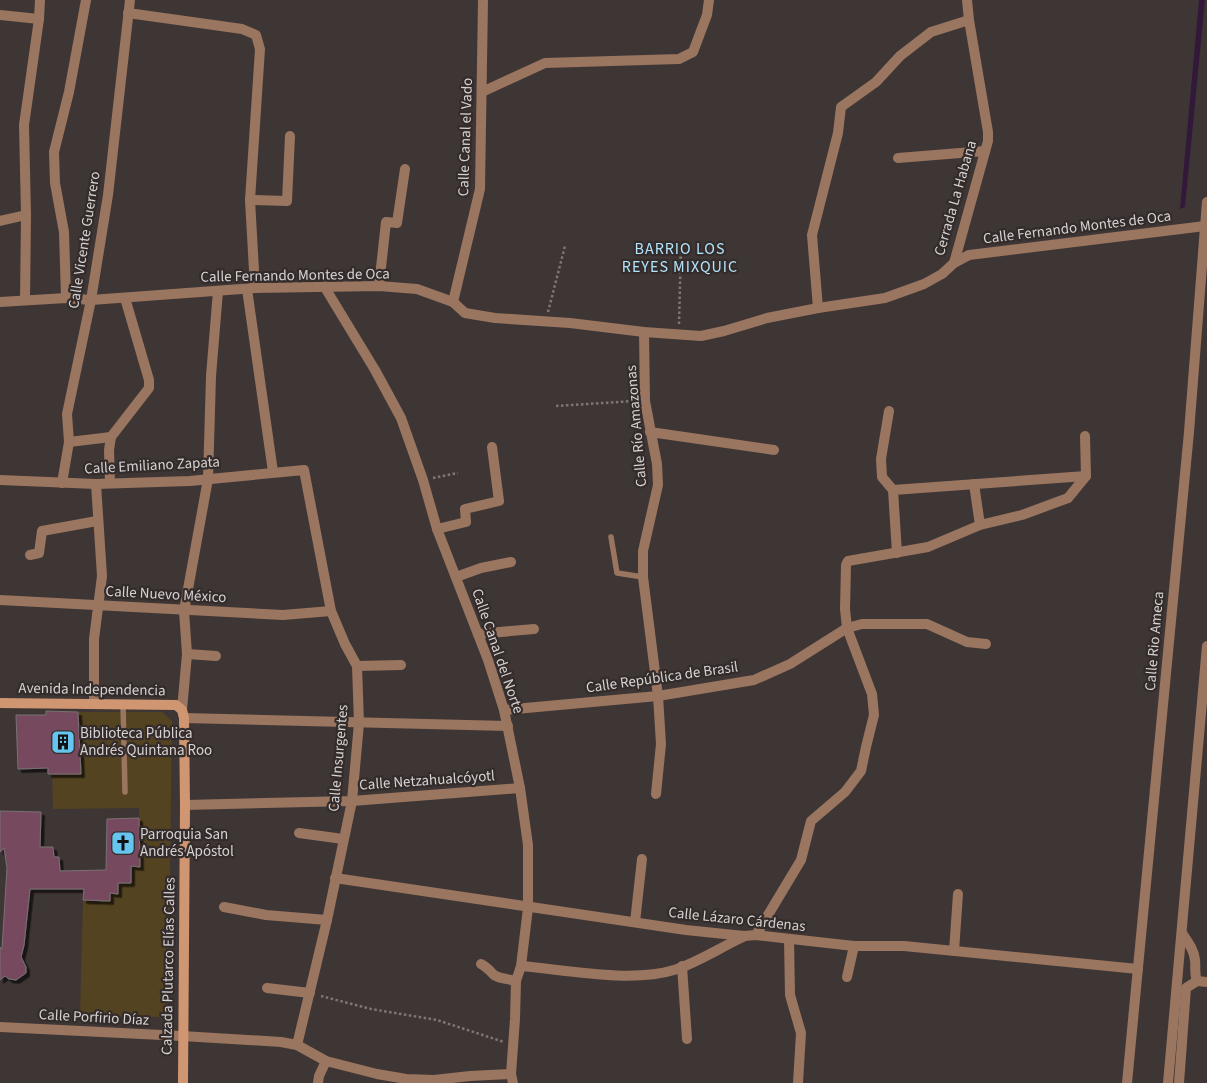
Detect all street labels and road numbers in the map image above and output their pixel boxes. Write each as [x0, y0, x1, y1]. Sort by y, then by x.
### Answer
street label: Calle Canal el Vado [453, 77, 478, 197]
street label: Cerrada La Habana [929, 138, 982, 258]
street label: Calle Vicente Guerrero [63, 170, 106, 310]
street label: Calle Fernando Montes de Oca [982, 206, 1172, 249]
street label: Calle Fernando Montes de Oca [200, 263, 390, 288]
street label: Calle Río Amazonas [621, 364, 652, 488]
street label: Calle Emiliano Zapata [84, 451, 220, 480]
street label: Calle Nuevo México [105, 581, 227, 608]
street label: Calle Canal del Norte [466, 586, 529, 716]
street label: Calle Rio Ameca [1140, 590, 1169, 692]
street label: Calle República de Brasil [585, 656, 740, 699]
street label: Avenida Independencia [18, 678, 166, 701]
street label: Calle Insurgentes [323, 704, 354, 812]
street label: Calle Netzahualcóyotl [359, 765, 496, 796]
street label: Calzada Plutarco Elías Calles [156, 877, 181, 1055]
street label: Calle Lázaro Cárdenas [667, 902, 807, 937]
street label: Calle Porfirio Díaz [38, 1004, 150, 1031]

